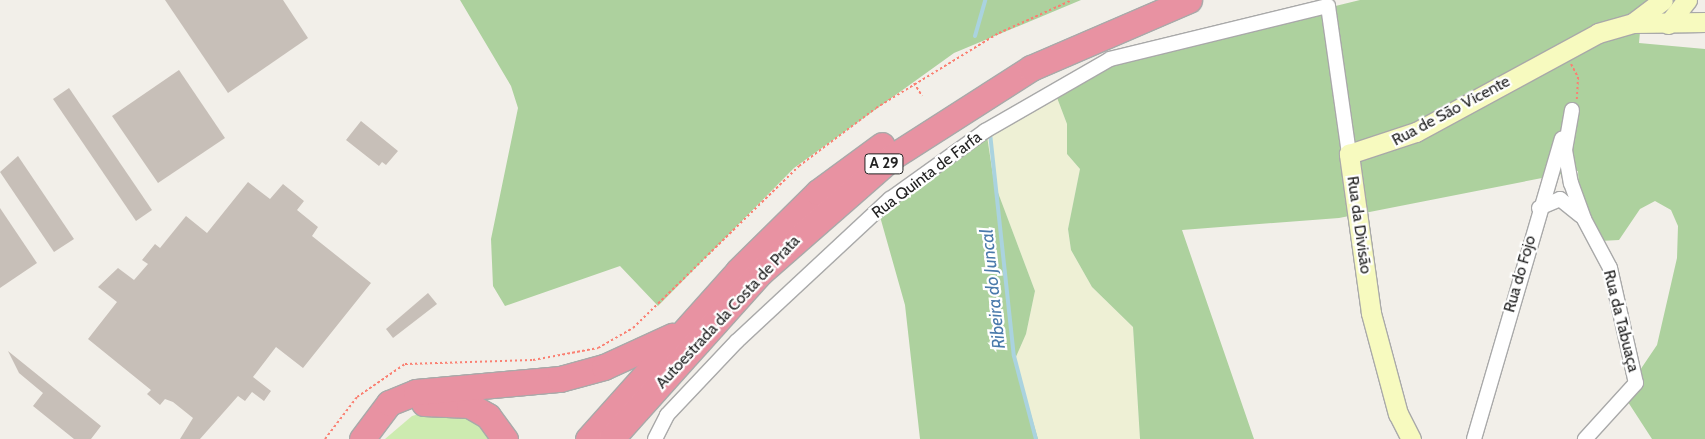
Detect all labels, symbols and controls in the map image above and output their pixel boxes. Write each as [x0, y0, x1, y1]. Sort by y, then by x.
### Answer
street label: Rua de São Vicente [1389, 72, 1513, 150]
street label: Rua Quinta de Farfa [868, 127, 986, 223]
road number: A 29 [864, 152, 904, 176]
street label: Rua da Divisão [1343, 175, 1375, 275]
water label: Ribeira do Juncal [976, 228, 1010, 350]
street label: Autoestrada da Costa de Prata [652, 231, 804, 393]
street label: Rua do Fojo [1500, 233, 1540, 315]
street label: Rua da Tabuaça [1599, 268, 1643, 374]

